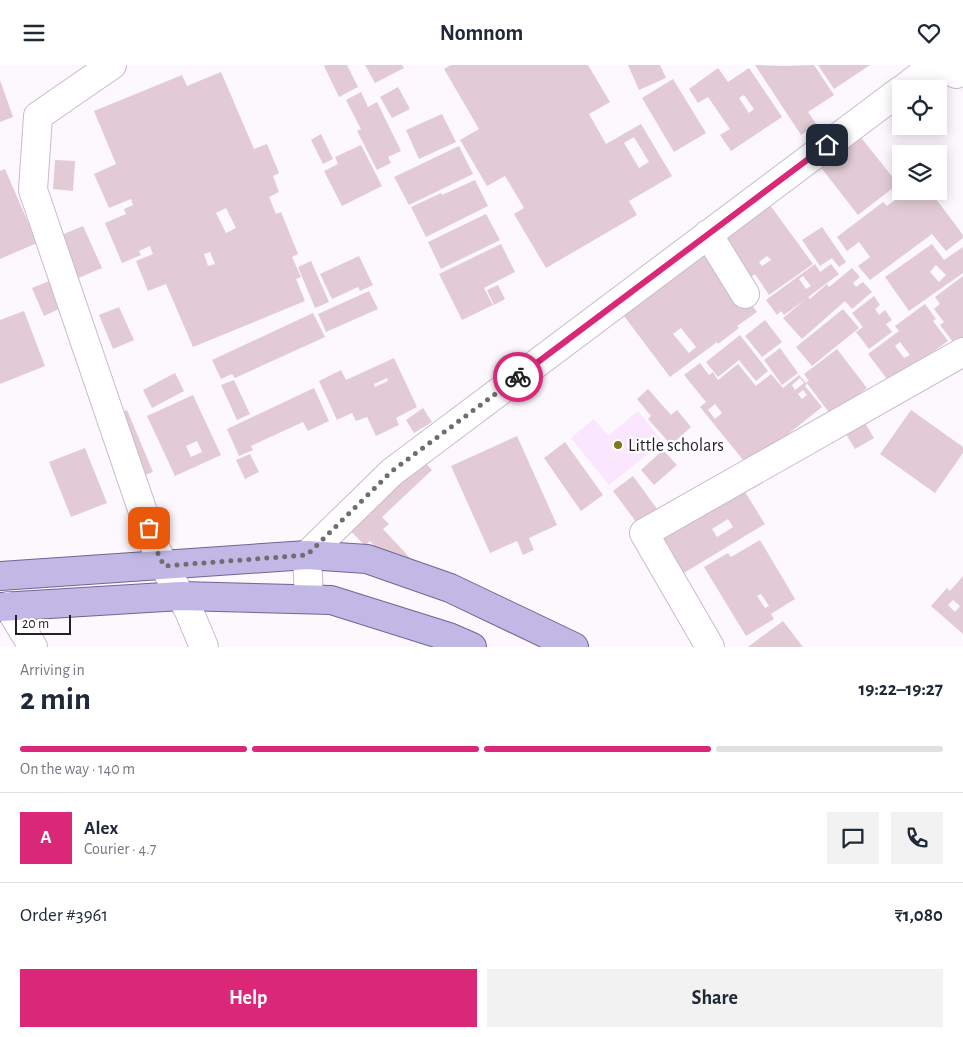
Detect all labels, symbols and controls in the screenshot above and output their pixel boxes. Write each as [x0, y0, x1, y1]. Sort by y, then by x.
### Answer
icon: menu [20, 19, 48, 47]
icon: heart [915, 19, 943, 47]
text: Nomnom [440, 22, 523, 44]
map controls [892, 80, 947, 200]
button: locate [892, 80, 947, 135]
pin [806, 124, 848, 166]
icon: home [813, 131, 841, 159]
button: layers [892, 145, 947, 200]
courier [493, 352, 543, 402]
icon: bike [504, 363, 532, 391]
place label: Little scholars [628, 437, 724, 455]
marker: Little scholars [612, 439, 624, 451]
pin [128, 507, 170, 549]
icon: bag [135, 514, 163, 542]
scale bar [15, 612, 71, 635]
text: 20 m [22, 617, 49, 631]
text: Arriving in [20, 662, 85, 678]
text: 19:22–19:27 [858, 680, 943, 699]
text: 2 min [20, 683, 91, 715]
text: On the way · 140 m [20, 761, 135, 777]
button: chat [827, 812, 879, 864]
button: phone [891, 812, 943, 864]
text: Alex [84, 819, 118, 838]
text: A [40, 828, 52, 847]
text: Courier · 4.7 [84, 841, 156, 857]
text: Order #3961 [20, 906, 108, 925]
text: ₹1,080 [895, 906, 943, 925]
button: Help [20, 969, 477, 1027]
button: Share [487, 969, 943, 1027]

